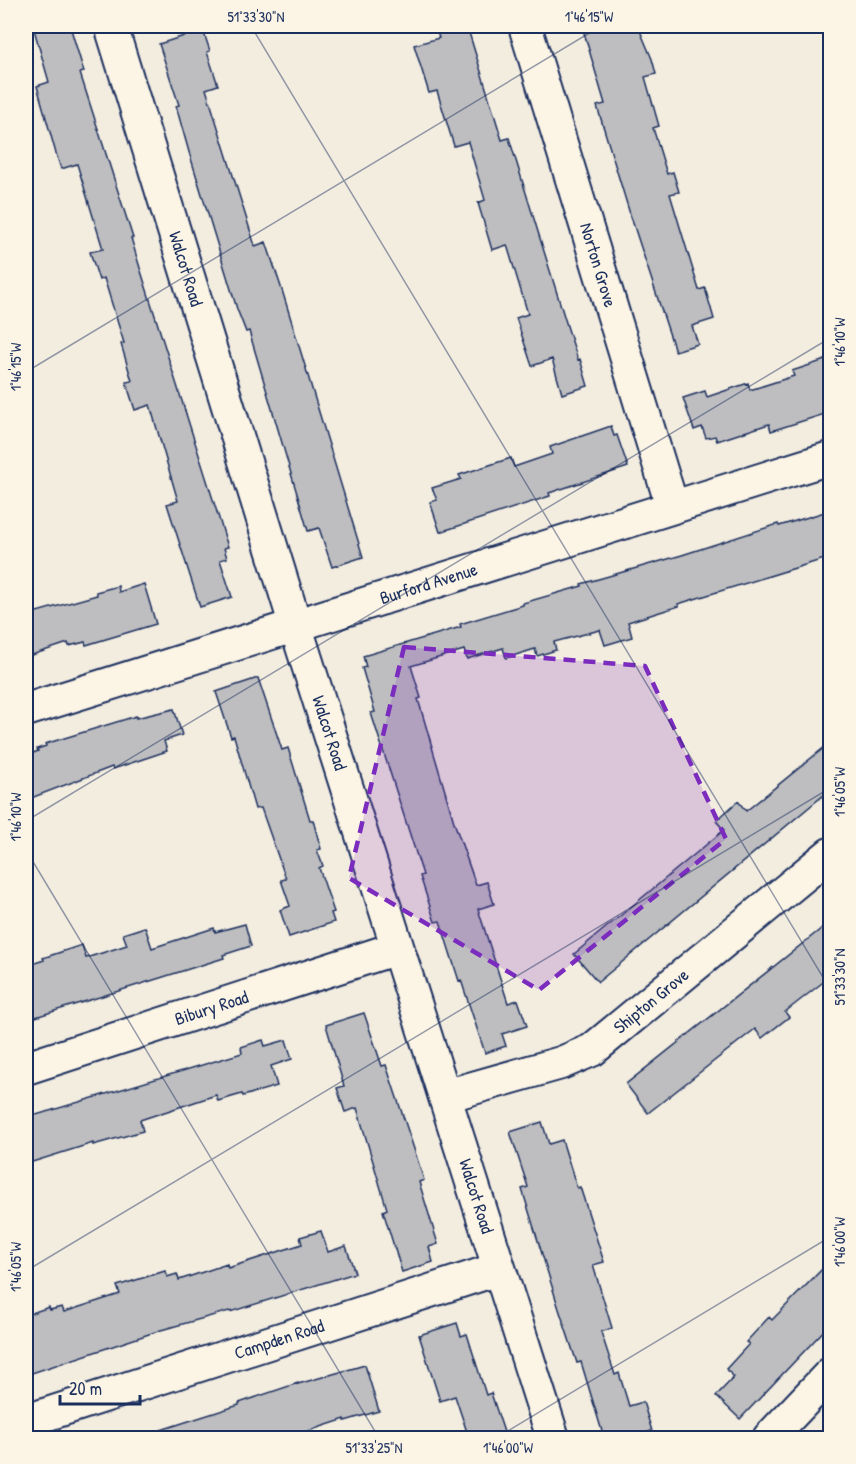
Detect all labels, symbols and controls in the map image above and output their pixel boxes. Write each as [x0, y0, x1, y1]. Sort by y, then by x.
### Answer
text: 51°33'30"N [227, 6, 285, 27]
text: 1°46'15"W [565, 6, 614, 27]
street label: Norton Grove [574, 220, 623, 310]
street label: Walcot Road [163, 228, 209, 309]
text: 1°46'10"W [829, 317, 850, 366]
text: 1°46'15"W [5, 342, 26, 391]
street label: Burford Avenue [377, 556, 480, 610]
street label: Walcot Road [306, 692, 354, 773]
text: 1°46'05"W [829, 766, 850, 817]
text: 1°46'10"W [5, 792, 26, 841]
text: 51°33'30"N [829, 948, 850, 1006]
street label: Shipton Grove [608, 962, 694, 1039]
street label: Bibury Road [171, 984, 251, 1031]
street label: Walcot Road [453, 1156, 500, 1237]
text: 1°46'00"W [829, 1216, 850, 1267]
text: 1°46'05"W [5, 1241, 26, 1292]
street label: Campden Road [231, 1313, 327, 1365]
scale bar [60, 1368, 140, 1406]
text: 20 m [69, 1376, 102, 1401]
text: 51°33'25"N [345, 1437, 403, 1458]
text: 1°46'00"W [483, 1437, 534, 1458]

